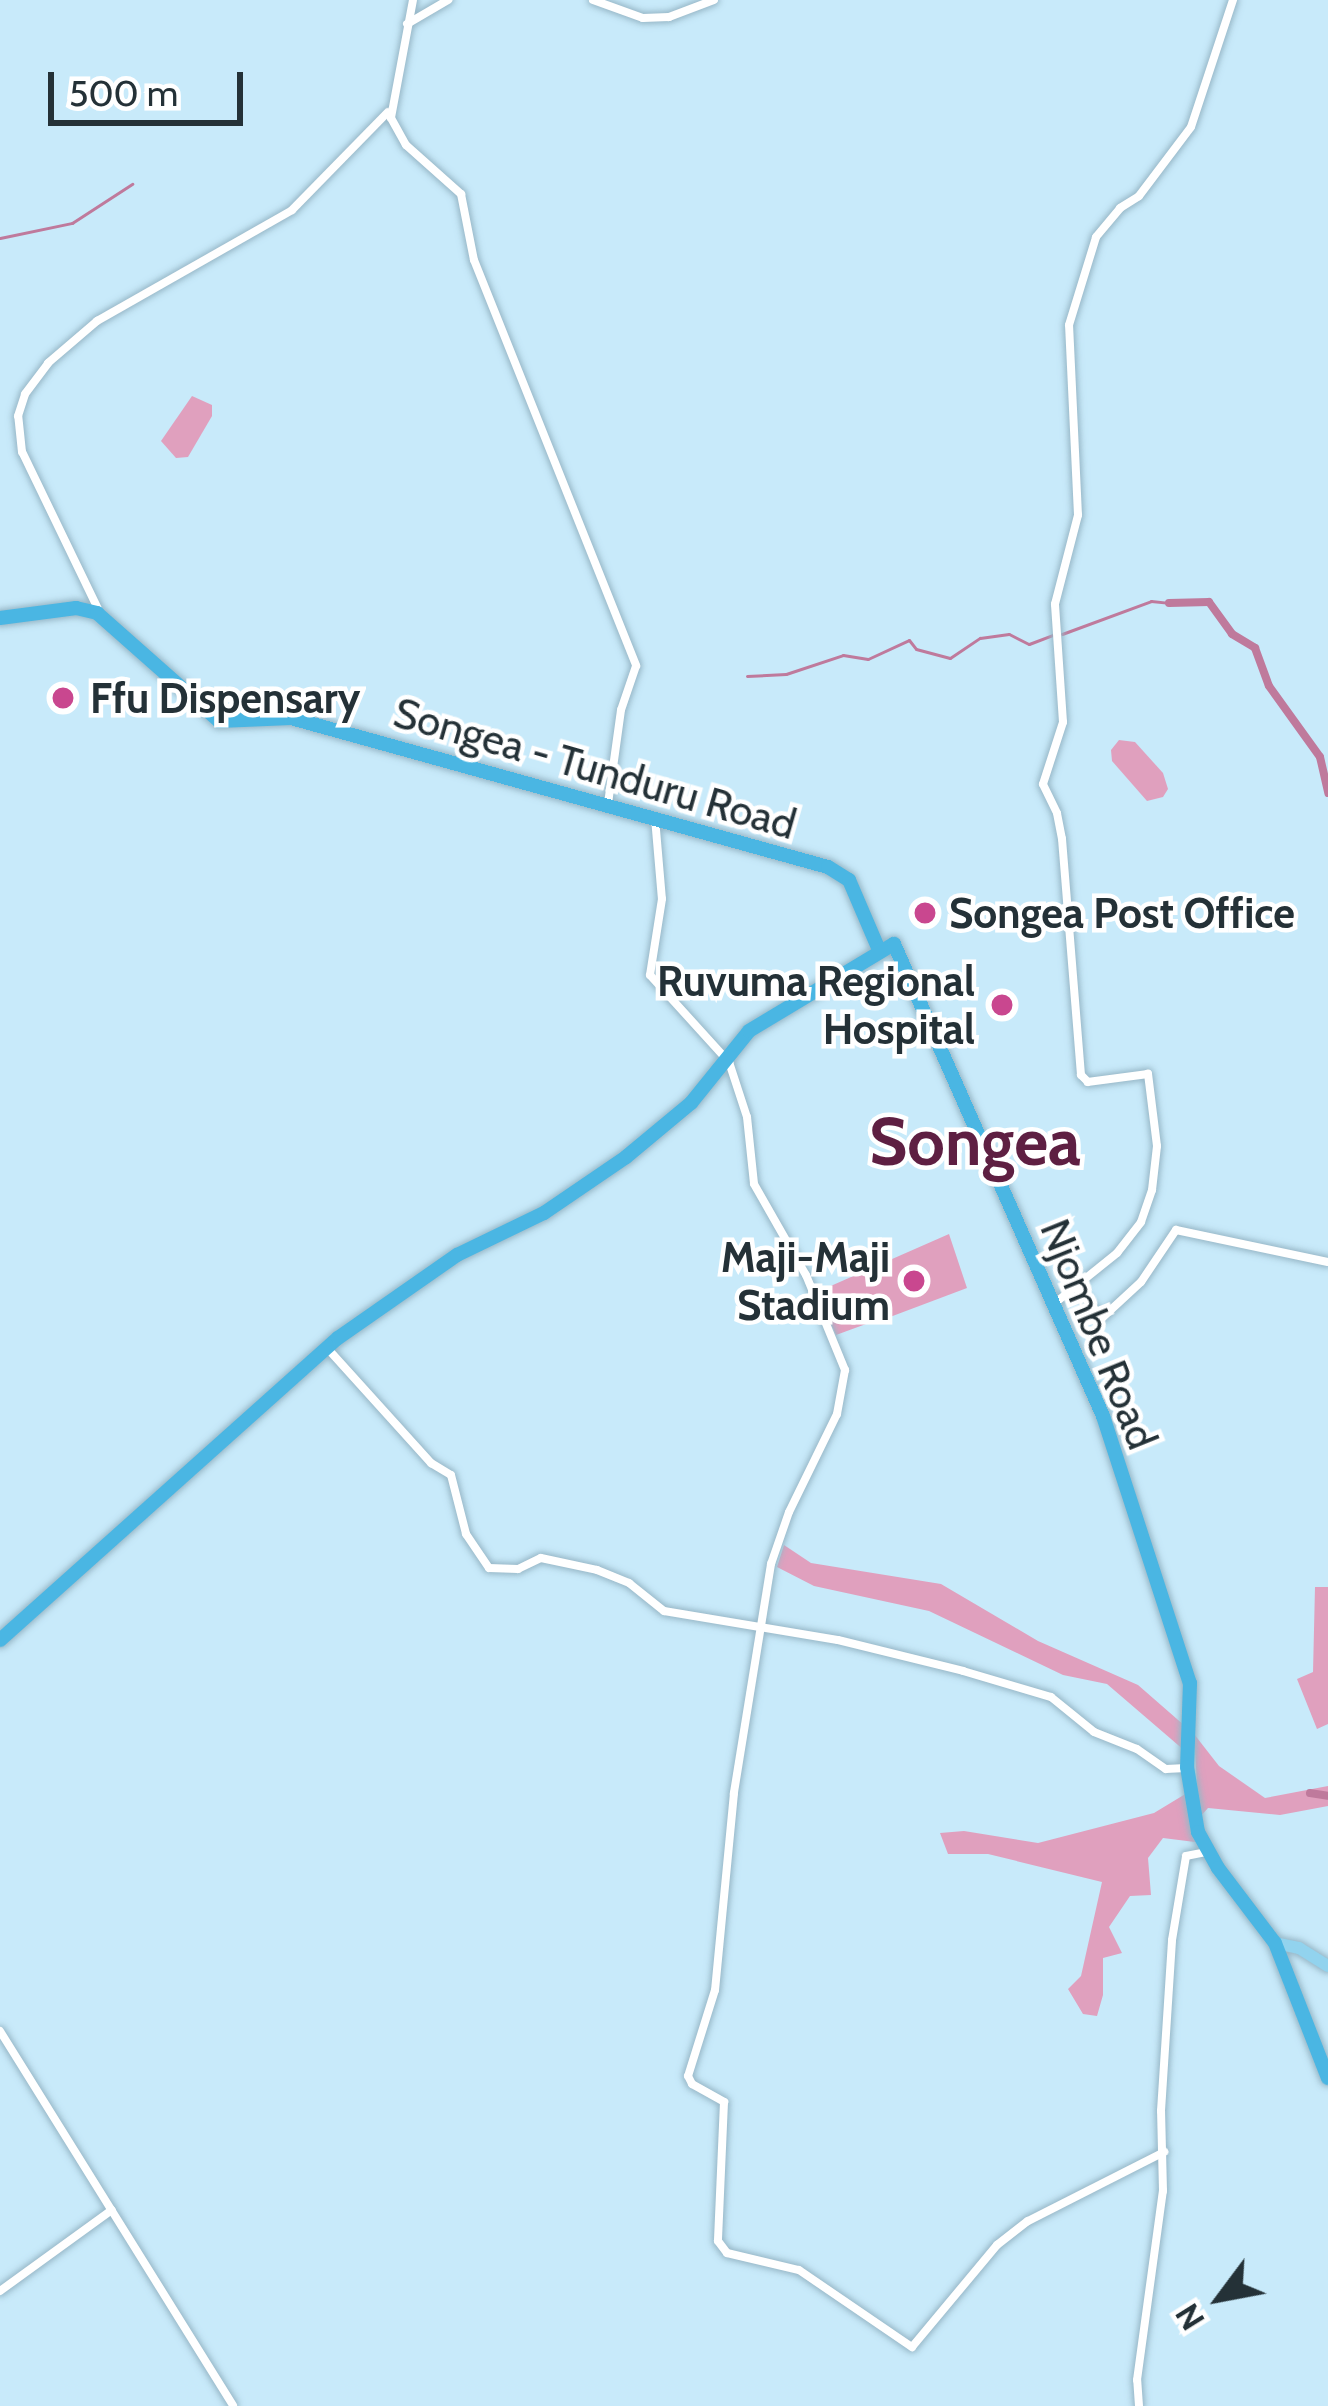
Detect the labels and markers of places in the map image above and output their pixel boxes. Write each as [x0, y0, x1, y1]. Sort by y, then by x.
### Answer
place label: Ffu Dispensary [90, 673, 360, 723]
marker: Ffu Dispensary [47, 682, 79, 714]
place label: Songea Post Office [949, 888, 1295, 938]
marker: Songea Post Office [912, 900, 938, 926]
place label: Ruvuma Regional Hospital [657, 956, 975, 1054]
marker: Ruvuma Regional Hospital [986, 989, 1018, 1021]
place label: Maji-Maji Stadium [721, 1232, 890, 1330]
marker: Maji-Maji Stadium [901, 1268, 927, 1294]

